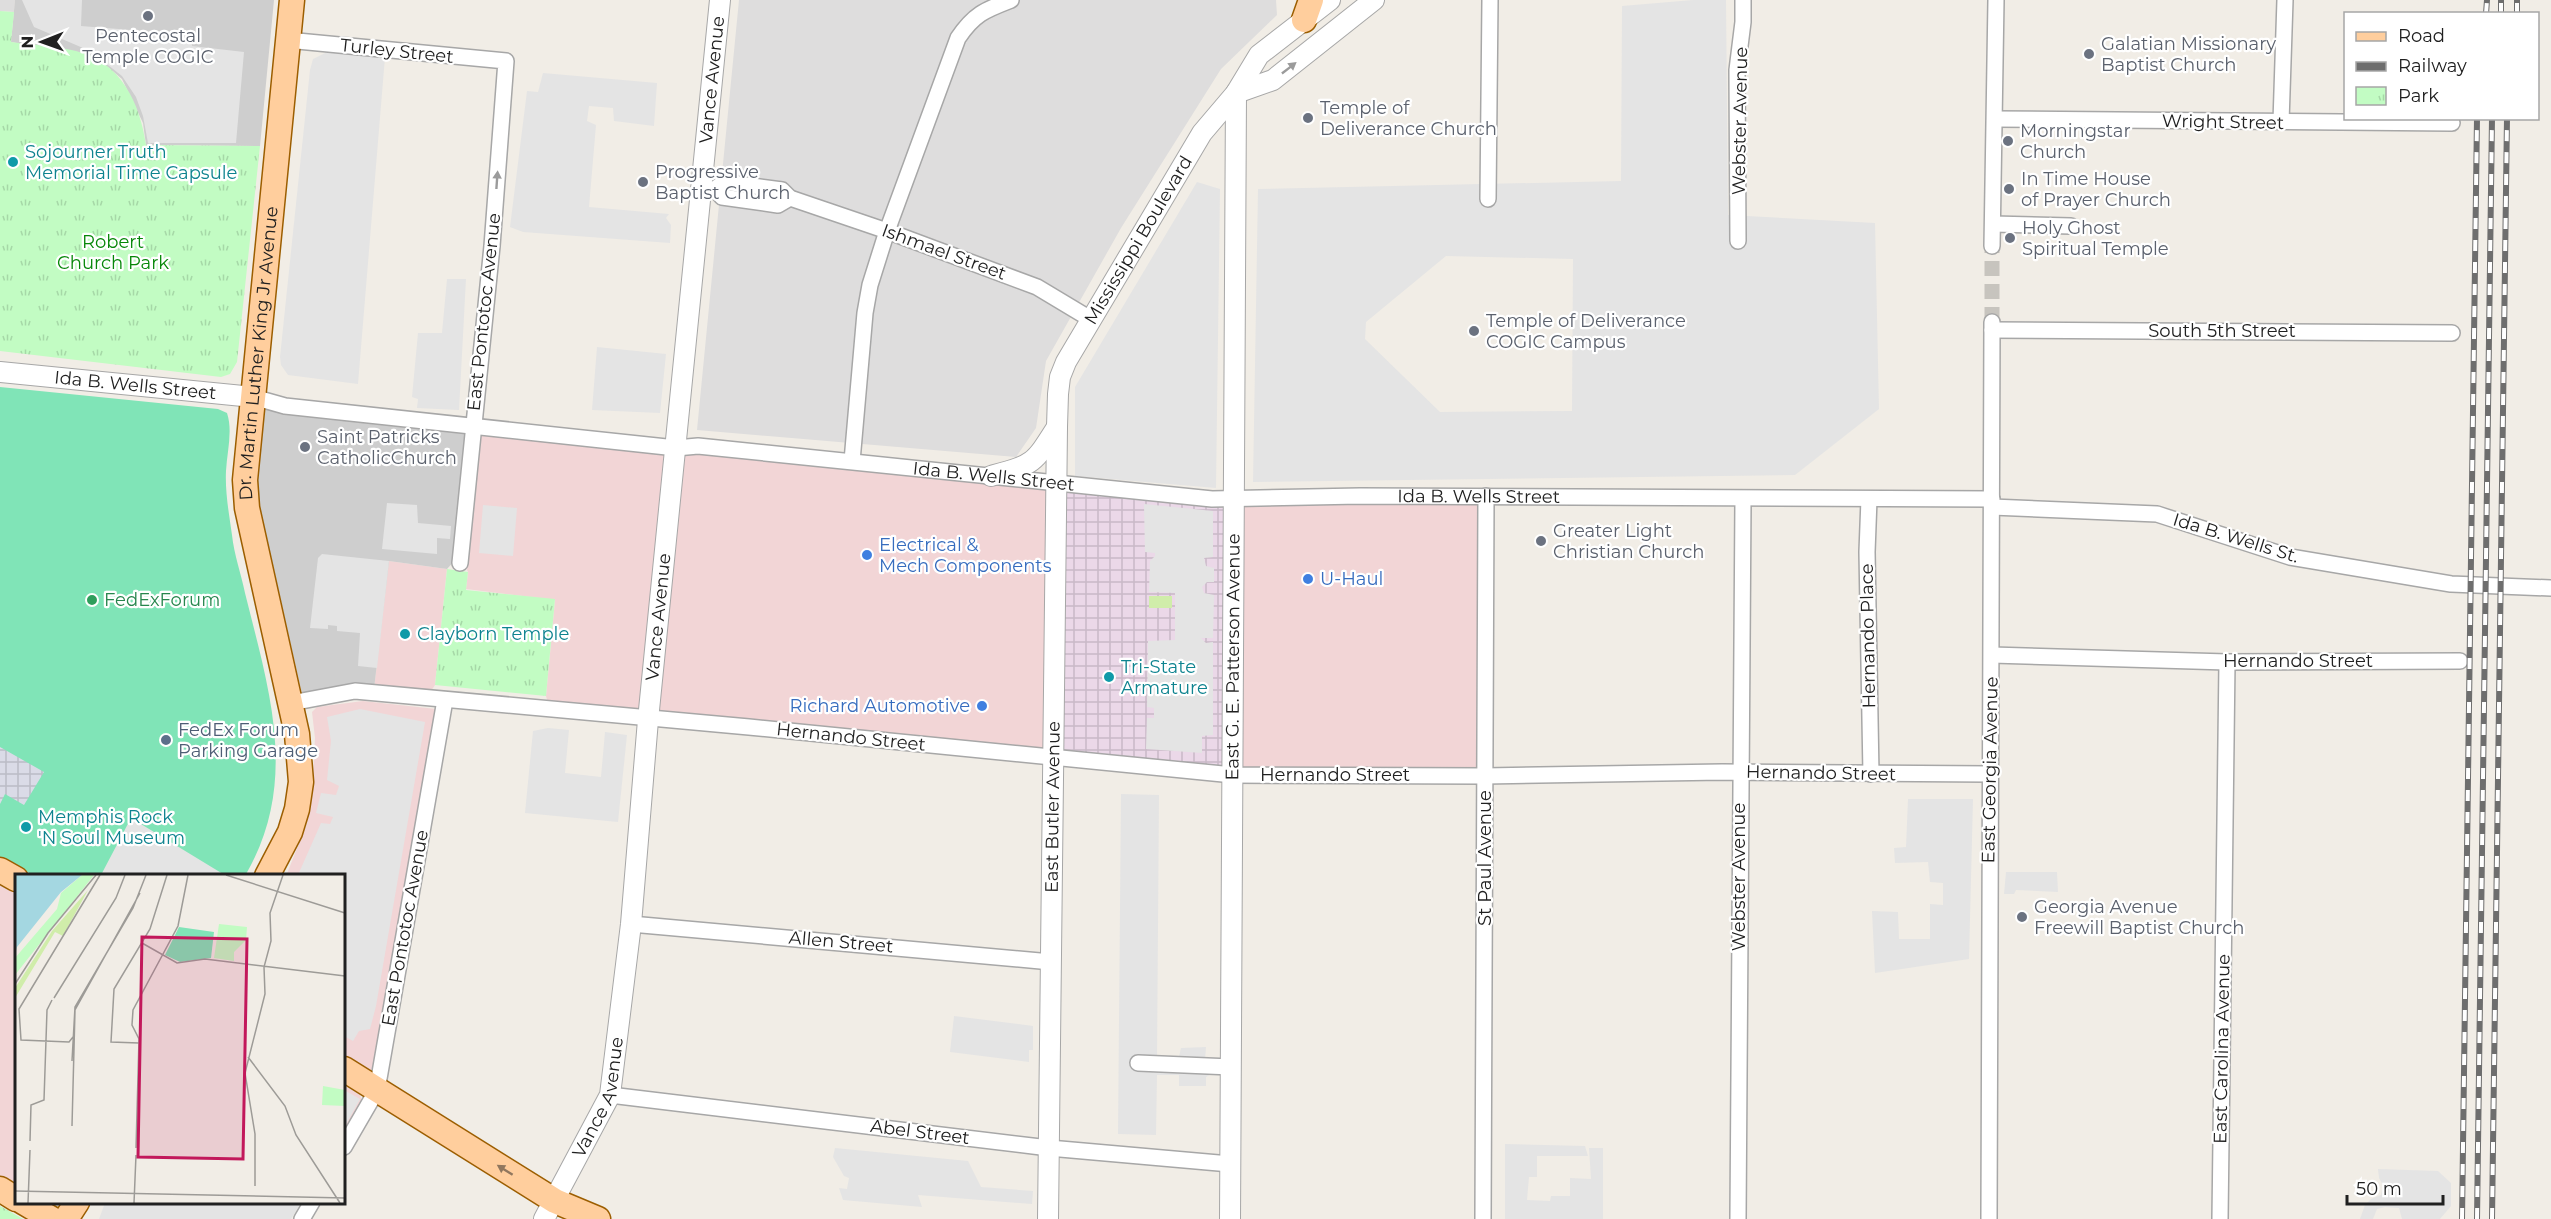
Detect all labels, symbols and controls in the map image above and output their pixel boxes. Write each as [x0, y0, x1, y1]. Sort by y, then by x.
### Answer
marker: Pentecostal Temple COGIC [141, 9, 155, 23]
north arrow [12, 12, 72, 72]
legend [2344, 12, 2539, 120]
street label: Vance Avenue [695, 15, 729, 144]
place label: Pentecostal Temple COGIC [82, 25, 214, 68]
text: Road [2398, 25, 2445, 47]
place label: Galatian Missionary Baptist Church [2101, 33, 2276, 76]
street label: Turley Street [339, 34, 455, 68]
text: N [18, 36, 37, 49]
street label: Webster Avenue [1728, 46, 1752, 195]
marker: Galatian Missionary Baptist Church [2082, 47, 2096, 61]
text: Railway [2398, 55, 2467, 77]
one-way arrow [1281, 63, 1296, 75]
text: Park [2398, 85, 2439, 107]
place label: Temple of Deliverance Church [1320, 97, 1497, 140]
street label: Wright Street [2162, 110, 2284, 134]
marker: Temple of Deliverance Church [1301, 111, 1315, 125]
place label: Morningstar Church [2020, 120, 2131, 163]
marker: Morningstar Church [2001, 134, 2015, 148]
place label: Sojourner Truth Memorial Time Capsule [25, 141, 238, 184]
street label: Mississippi Boulevard [1080, 152, 1197, 329]
marker: Sojourner Truth Memorial Time Capsule [6, 155, 20, 169]
place label: Progressive Baptist Church [655, 161, 791, 204]
place label: In Time House of Prayer Church [2021, 168, 2171, 211]
one-way arrow [492, 171, 502, 190]
marker: Progressive Baptist Church [636, 175, 650, 189]
marker: In Time House of Prayer Church [2002, 182, 2016, 196]
street label: Dr. Martin Luther King Jr Avenue [234, 205, 283, 501]
street label: East Pontotoc Avenue [463, 212, 505, 412]
place label: Holy Ghost Spiritual Temple [2022, 217, 2169, 260]
street label: Ishmael Street [879, 219, 1009, 285]
park label: Robert Church Park [57, 231, 169, 274]
marker: Holy Ghost Spiritual Temple [2003, 231, 2017, 245]
place label: Temple of Deliverance COGIC Campus [1486, 310, 1686, 353]
street label: South 5th Street [2148, 320, 2296, 342]
marker: Temple of Deliverance COGIC Campus [1467, 324, 1481, 338]
street label: Ida B. Wells Street [53, 366, 217, 404]
place label: Saint Patricks CatholicChurch [317, 426, 457, 469]
marker: Saint Patricks CatholicChurch [298, 440, 312, 454]
street label: Ida B. Wells Street [912, 457, 1076, 496]
street label: Ida B. Wells Street [1397, 485, 1560, 508]
street label: Ida B. Wells St. [2170, 508, 2302, 568]
place label: Greater Light Christian Church [1553, 520, 1704, 563]
street label: East G. E. Patterson Avenue [1221, 533, 1245, 781]
place label: Electrical & Mech Components [879, 534, 1052, 577]
marker: Greater Light Christian Church [1534, 534, 1548, 548]
marker: Electrical & Mech Components [860, 548, 874, 562]
street label: Vance Avenue [641, 552, 676, 682]
street label: Hernando Place [1856, 563, 1880, 709]
place label: U-Haul [1320, 568, 1383, 590]
marker: U-Haul [1301, 572, 1315, 586]
place label: FedExForum [104, 589, 220, 611]
marker: FedExForum [85, 593, 99, 607]
place label: Clayborn Temple [417, 623, 569, 645]
marker: Clayborn Temple [398, 627, 412, 641]
street label: Hernando Street [2223, 650, 2373, 672]
place label: Tri-State Armature [1121, 656, 1208, 699]
marker: Tri-State Armature [1102, 670, 1116, 684]
street label: East Georgia Avenue [1977, 676, 2003, 864]
place label: Richard Automotive [789, 695, 970, 717]
marker: Richard Automotive [975, 699, 989, 713]
street label: Hernando Street [775, 718, 927, 756]
place label: FedEx Forum Parking Garage [178, 719, 318, 762]
street label: East Butler Avenue [1041, 721, 1065, 893]
marker: FedEx Forum Parking Garage [159, 733, 173, 747]
street label: Hernando Street [1746, 761, 1896, 785]
street label: Hernando Street [1260, 764, 1410, 786]
street label: St Paul Avenue [1474, 790, 1496, 926]
street label: Webster Avenue [1728, 803, 1750, 951]
place label: Memphis Rock 'N Soul Museum [38, 806, 185, 849]
marker: Memphis Rock 'N Soul Museum [19, 820, 33, 834]
street label: East Pontotoc Avenue [377, 828, 433, 1028]
inset map [15, 874, 345, 1204]
place label: Georgia Avenue Freewill Baptist Church [2034, 896, 2244, 939]
marker: Georgia Avenue Freewill Baptist Church [2015, 910, 2029, 924]
street label: Allen Street [788, 926, 894, 958]
street label: East Carolina Avenue [2209, 954, 2235, 1144]
street label: Vance Avenue [568, 1035, 628, 1161]
street label: Abel Street [869, 1115, 971, 1149]
one-way arrow [497, 1164, 513, 1175]
scale bar [2347, 1168, 2443, 1206]
text: 50 m [2356, 1178, 2402, 1200]

